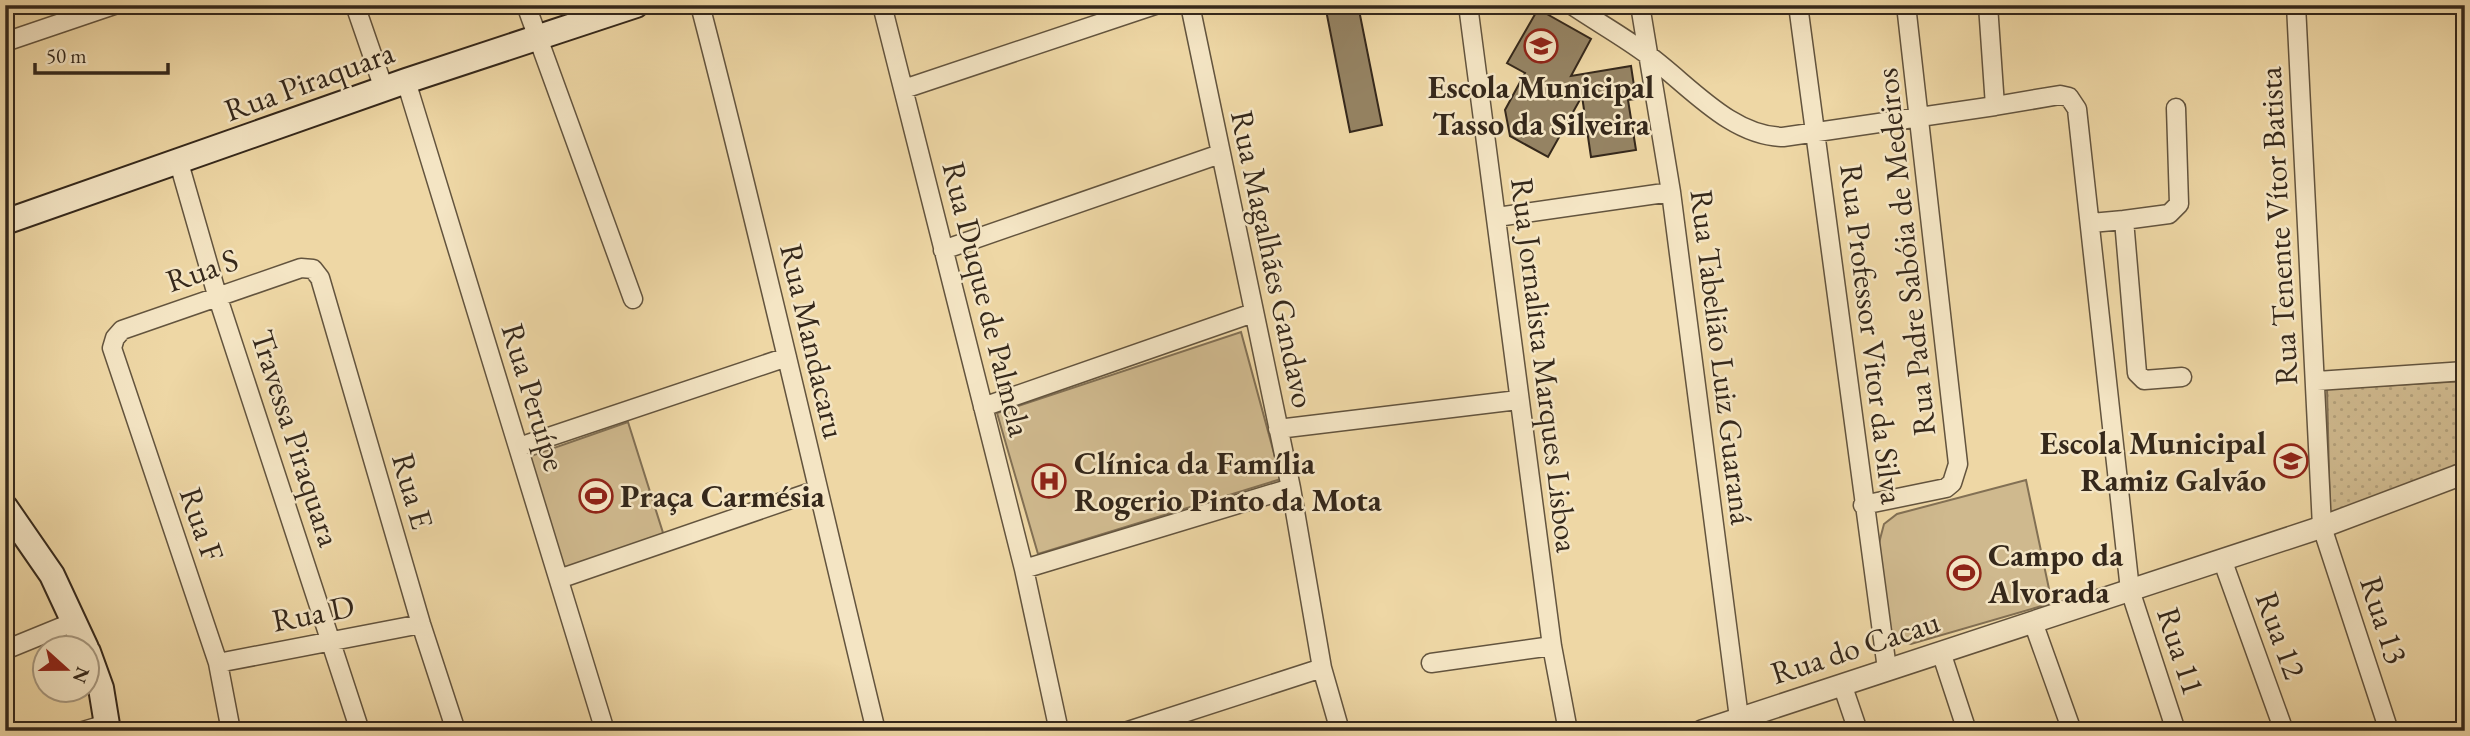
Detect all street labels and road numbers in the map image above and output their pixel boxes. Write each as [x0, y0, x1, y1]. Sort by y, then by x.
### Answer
street label: Rua Piraquara [218, 31, 400, 131]
street label: Rua Tenente Vítor Batista [2249, 65, 2307, 386]
street label: Rua Padre Sabóia de Medeiros [1865, 66, 1945, 438]
street label: Rua Magalhães Gandavo [1221, 106, 1325, 412]
street label: Rua Duque de Palmela [933, 157, 1042, 441]
street label: Rua Professor Vitor da Silva [1830, 162, 1914, 507]
street label: Rua Jornalista Marques Lisboa [1501, 175, 1589, 555]
street label: Rua Tabelião Luiz Guaraná [1681, 187, 1763, 527]
street label: Rua S [160, 238, 244, 302]
street label: Rua Mandacaru [770, 240, 856, 443]
street label: Rua Peruípe [492, 318, 576, 476]
street label: Travessa Piraquara [241, 324, 351, 552]
street label: Rua E [382, 448, 444, 534]
street label: Rua F [170, 482, 234, 566]
street label: Rua 13 [2350, 571, 2418, 669]
street label: Rua D [268, 584, 358, 642]
street label: Rua 12 [2246, 586, 2316, 685]
street label: Rua do Cacau [1765, 600, 1945, 694]
street label: Rua 11 [2147, 602, 2215, 700]

